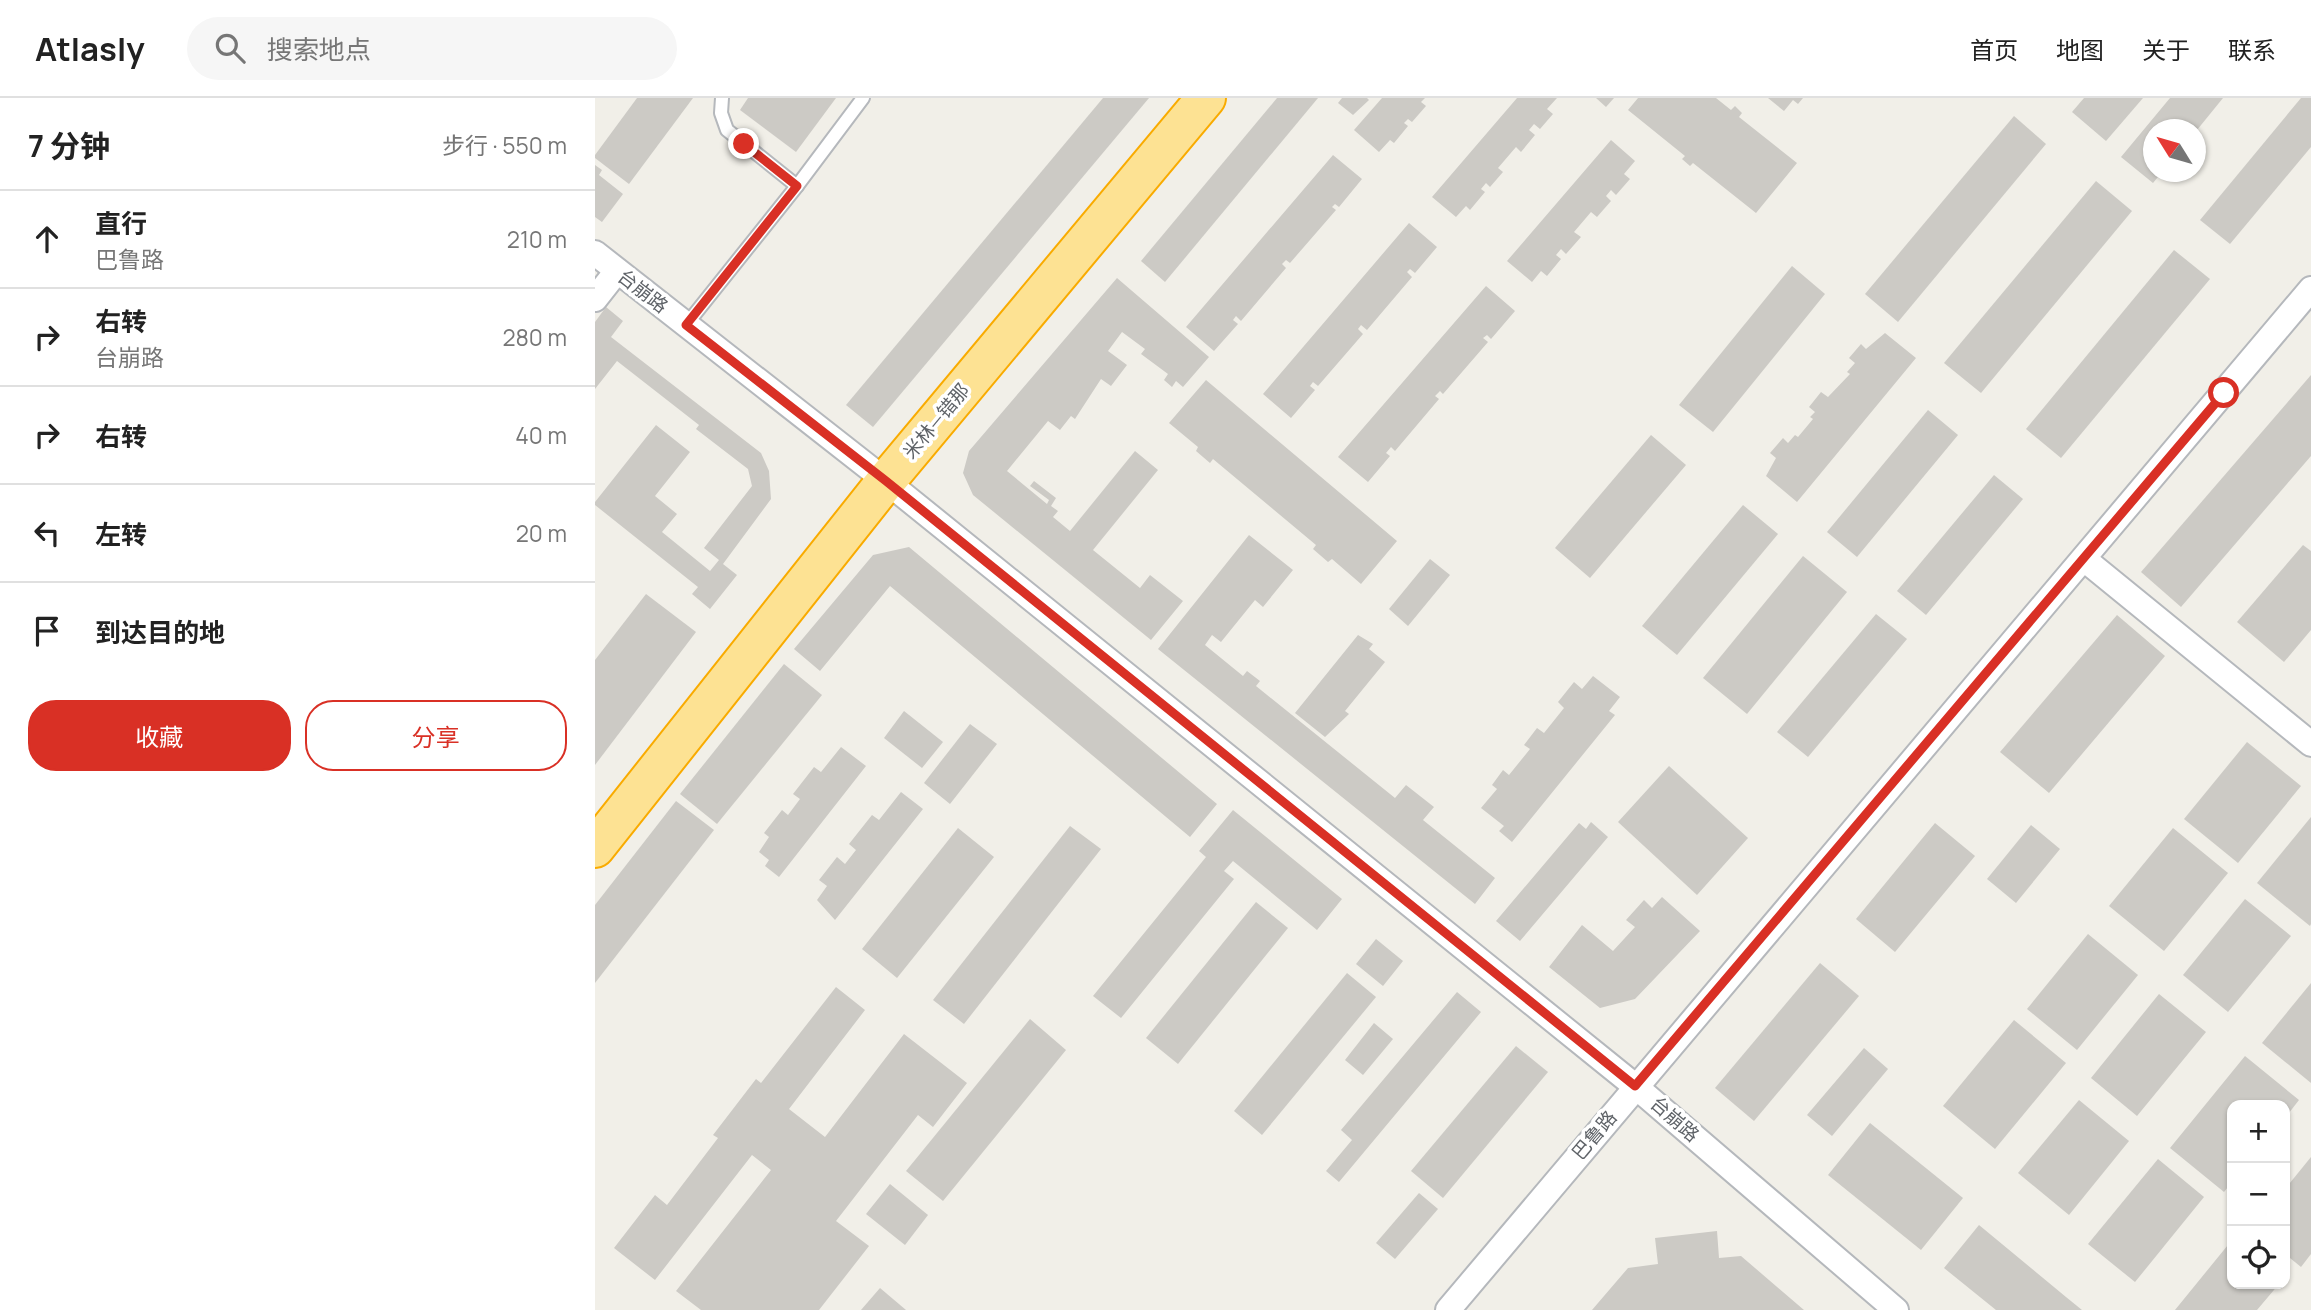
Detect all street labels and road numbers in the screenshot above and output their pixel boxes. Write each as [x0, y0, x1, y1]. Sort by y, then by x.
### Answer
street label: 台崩路 [613, 263, 673, 319]
street label: 米林—错那 [897, 378, 975, 464]
street label: 台崩路 [1645, 1090, 1705, 1148]
street label: 巴鲁路 [1566, 1105, 1622, 1165]

